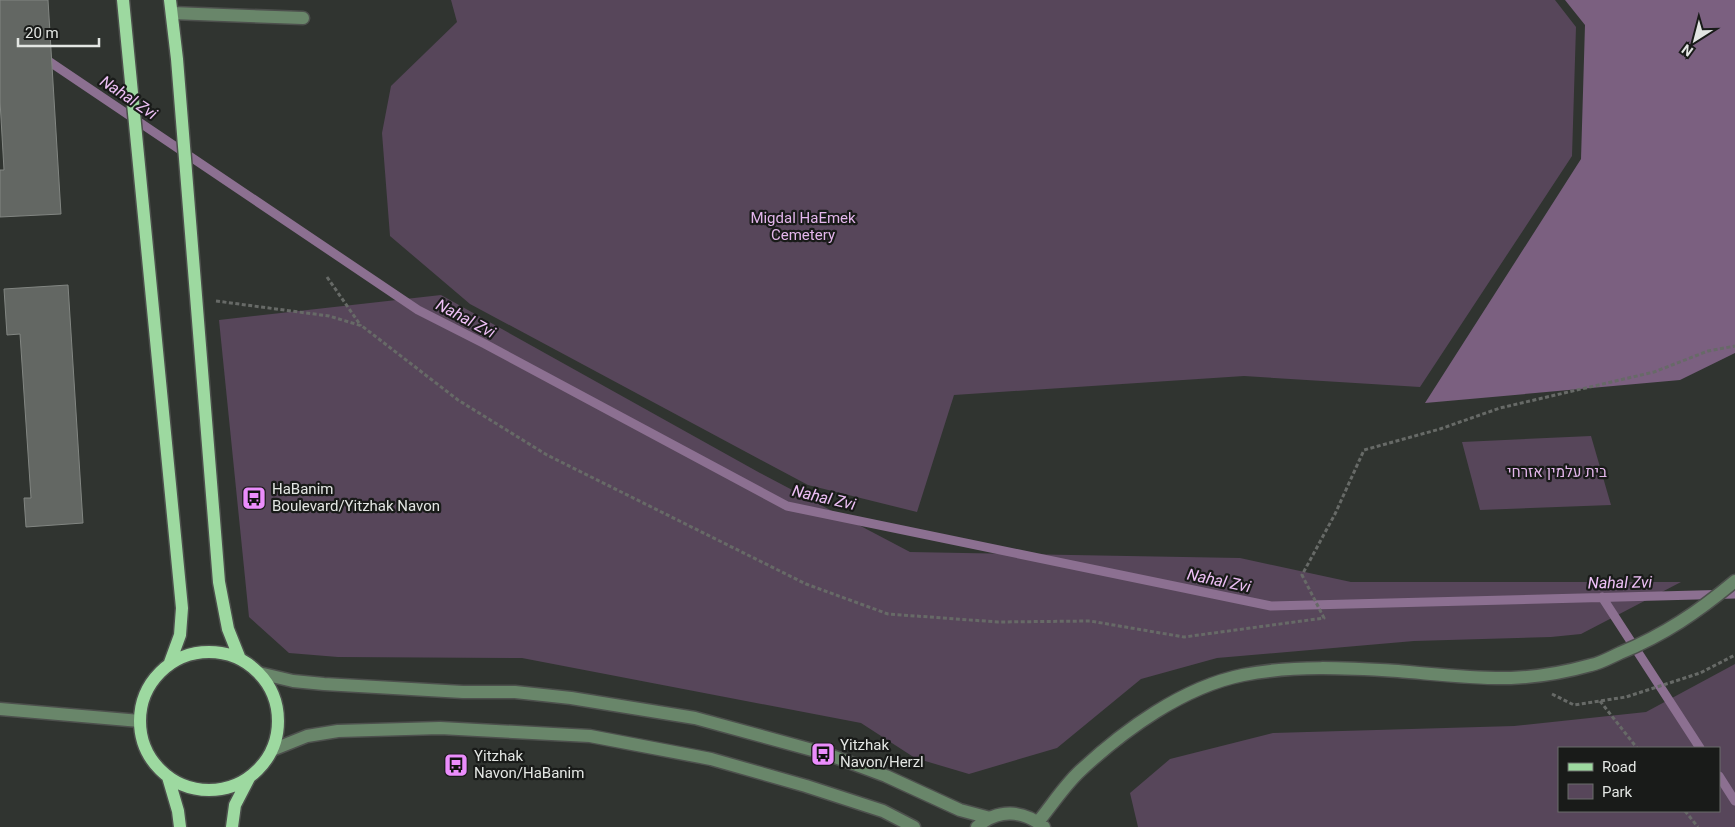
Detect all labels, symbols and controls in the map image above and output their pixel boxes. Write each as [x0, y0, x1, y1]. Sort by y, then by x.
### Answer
scale bar [18, 15, 99, 47]
north arrow [1670, 15, 1720, 65]
text: 20 m [25, 24, 59, 42]
text: N [1679, 41, 1696, 60]
water label: Nahal Zvi [97, 71, 161, 123]
park label: Migdal HaEmek Cemetery [750, 209, 856, 244]
water label: Nahal Zvi [433, 295, 499, 342]
park label: בית עלמין אזרחי [1507, 463, 1607, 481]
place label: HaBanim Boulevard/Yitzhak Navon [272, 480, 440, 515]
water label: Nahal Zvi [790, 481, 858, 514]
bus stop icon: HaBanim Boulevard/Yitzhak Navon [241, 485, 267, 511]
water label: Nahal Zvi [1185, 564, 1253, 597]
water label: Nahal Zvi [1588, 572, 1653, 593]
place label: Yitzhak Navon/Herzl [840, 736, 924, 771]
bus stop icon: Yitzhak Navon/Herzl [810, 741, 836, 767]
place label: Yitzhak Navon/HaBanim [474, 747, 584, 782]
legend [1558, 747, 1720, 812]
bus stop icon: Yitzhak Navon/HaBanim [443, 752, 469, 778]
text: Road [1602, 758, 1636, 776]
text: Park [1602, 783, 1633, 801]

